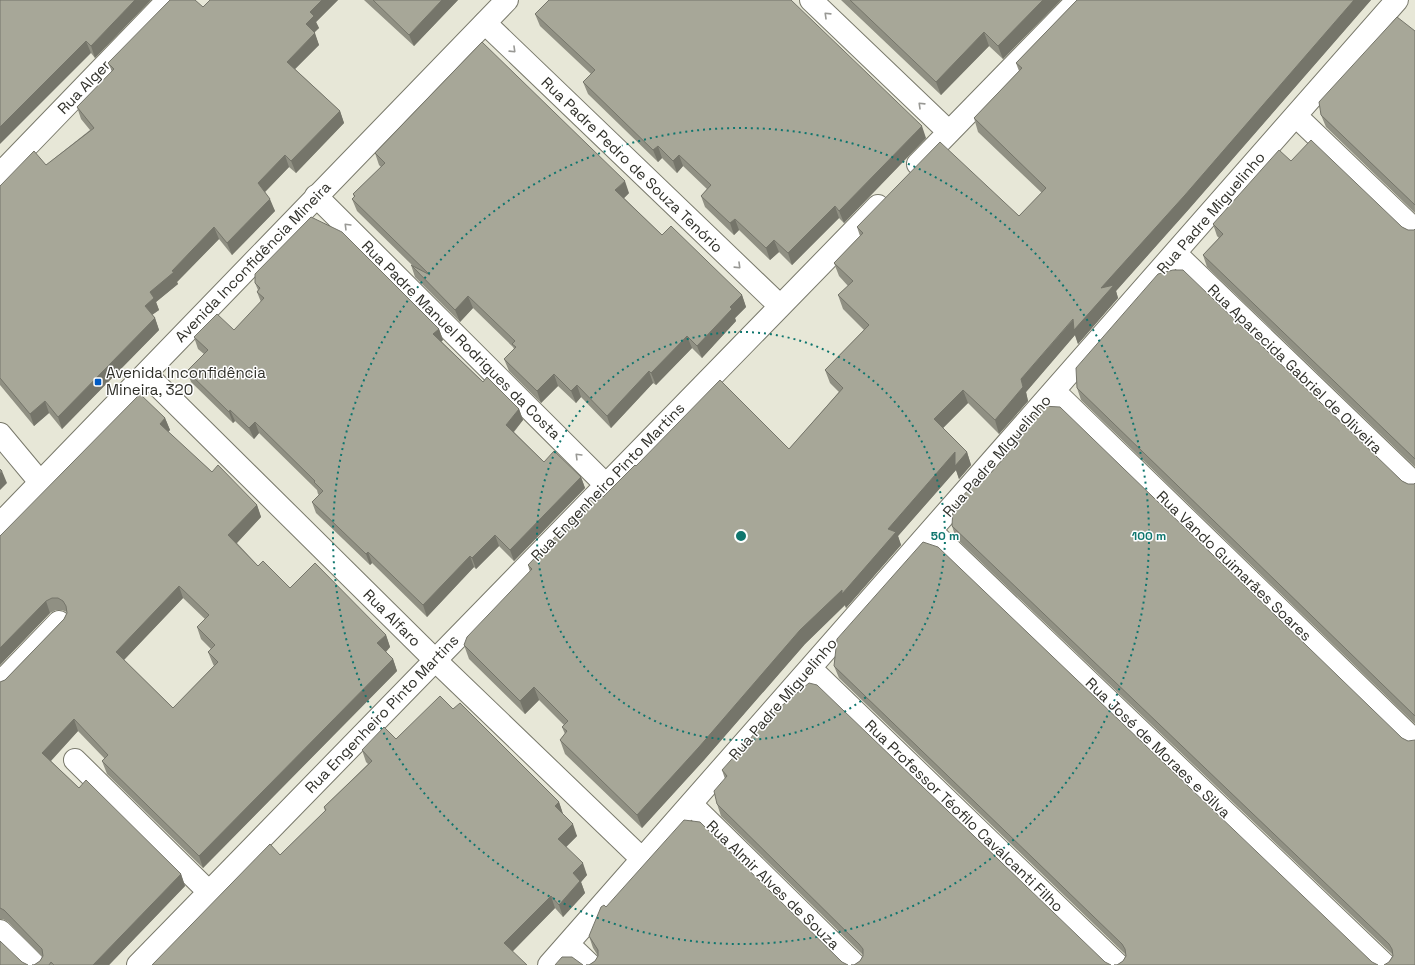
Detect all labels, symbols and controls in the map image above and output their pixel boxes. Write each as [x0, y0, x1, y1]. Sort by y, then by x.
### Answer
one-way arrow [824, 12, 832, 20]
one-way arrow [508, 45, 516, 53]
street label: Rua Alger [53, 55, 114, 118]
street label: Rua Padre Pedro de Souza Tenório [538, 73, 727, 257]
one-way arrow [918, 102, 926, 110]
street label: Rua Padre Miguelinho [1152, 148, 1269, 278]
street label: Avenida Inconfidência Mineira [171, 177, 335, 346]
one-way arrow [344, 223, 351, 231]
street label: Rua Padre Manuel Rodrigues da Costa [358, 236, 565, 443]
one-way arrow [733, 261, 741, 269]
street label: Rua Aparecida Gabriel de Oliveira [1204, 280, 1387, 458]
place label: Avenida Inconfidência Mineira, 320 [106, 363, 266, 399]
marker: Avenida Inconfidência Mineira, 320 [93, 377, 103, 387]
street label: Rua Padre Miguelinho [938, 391, 1055, 521]
street label: Rua Engenheiro Pinto Martins [527, 398, 689, 565]
one-way arrow [575, 453, 583, 461]
street label: Rua Vando Guimarães Soares [1153, 486, 1316, 645]
text: 50 m [931, 528, 959, 544]
text: 100 m [1132, 528, 1166, 544]
centre of rings [734, 529, 748, 543]
street label: Rua Alfaro [360, 585, 425, 650]
street label: Rua Engenheiro Pinto Martins [301, 630, 463, 797]
street label: Rua Padre Miguelinho [724, 634, 841, 764]
street label: Rua José de Moraes e Silva [1082, 673, 1235, 822]
street label: Rua Professor Téofilo Cavalcanti Filho [861, 715, 1068, 916]
street label: Rua Almir Alves de Souza [703, 816, 844, 954]

